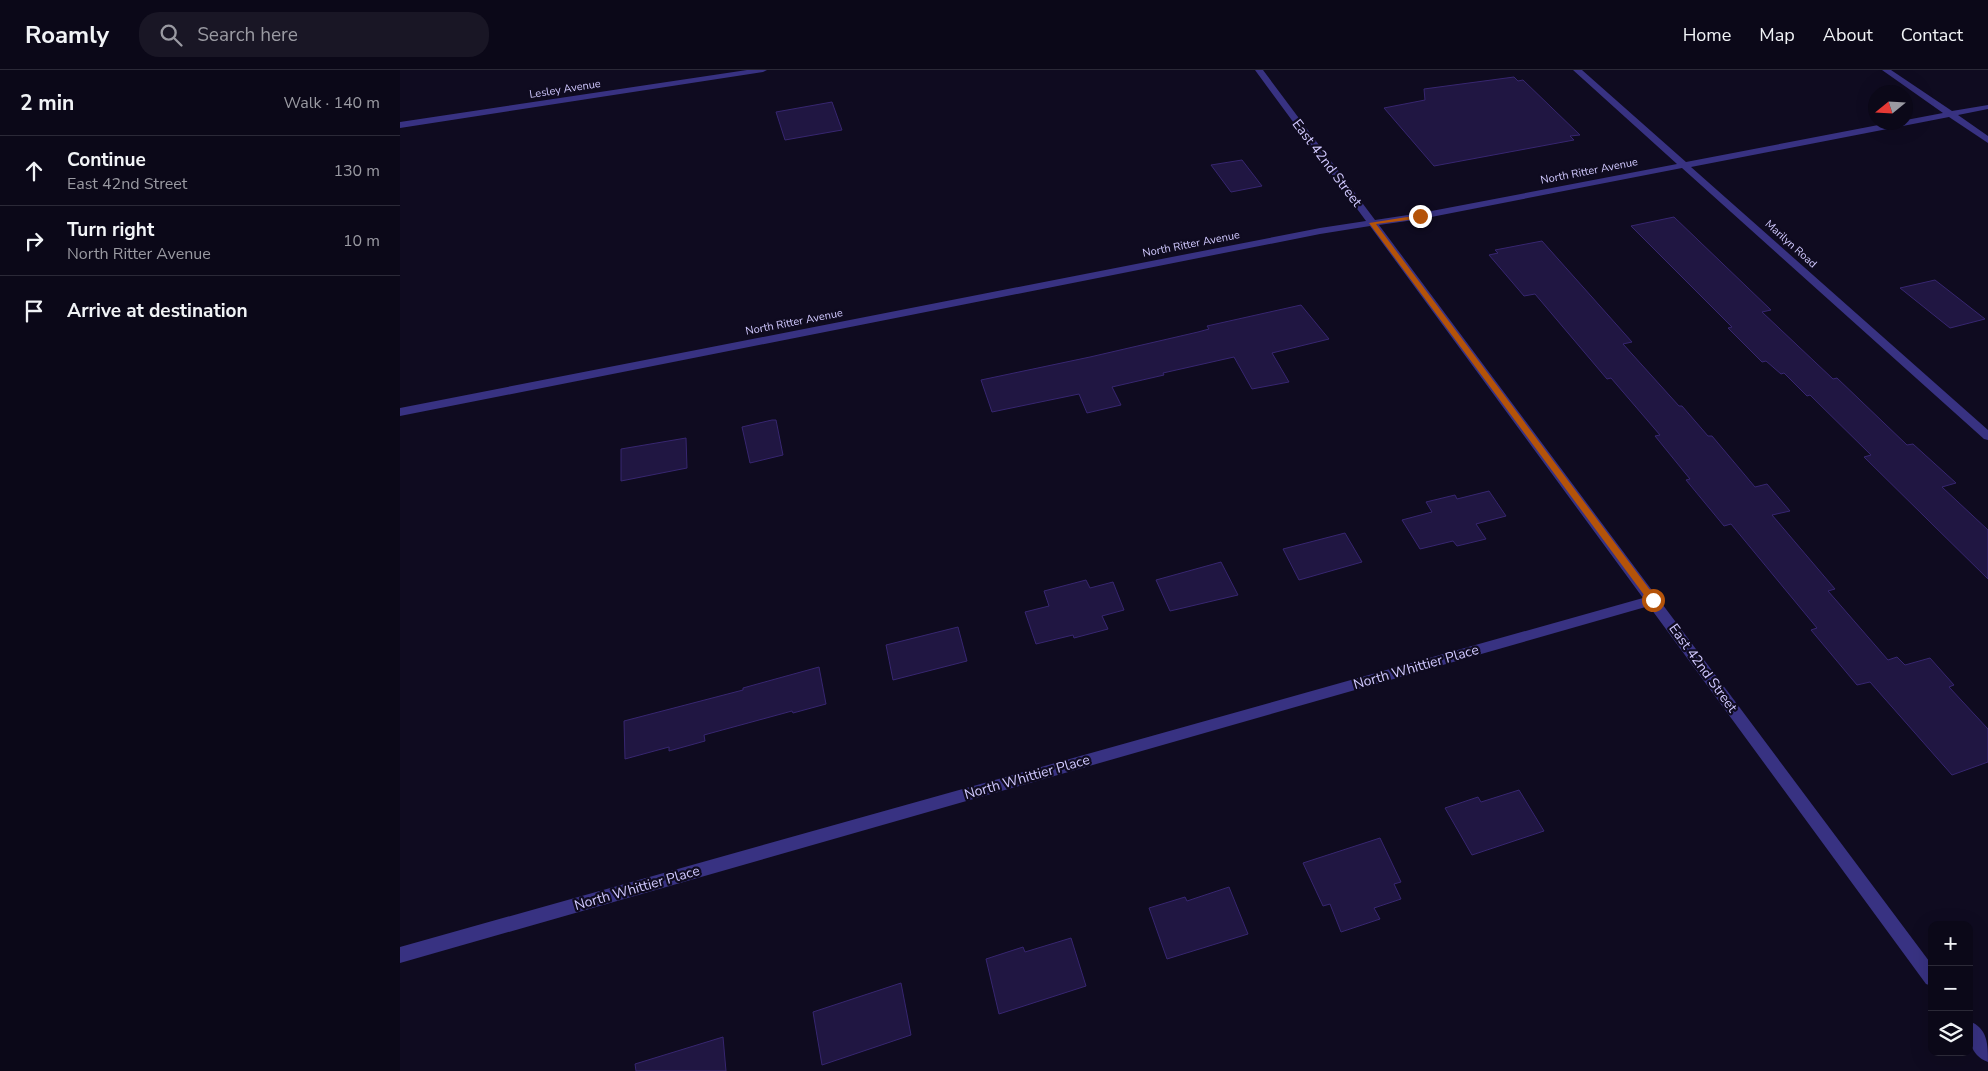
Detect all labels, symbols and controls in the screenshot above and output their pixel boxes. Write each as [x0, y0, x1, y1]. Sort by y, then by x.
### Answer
search box [139, 12, 489, 57]
text: Roamly [25, 19, 109, 51]
icon: search [157, 21, 185, 49]
text: Search here [197, 22, 298, 48]
text: Home [1683, 23, 1731, 47]
text: Map [1759, 23, 1795, 47]
text: About [1823, 23, 1873, 47]
text: Contact [1901, 23, 1963, 47]
street label: Lesley Avenue [528, 76, 602, 102]
north arrow [1868, 85, 1913, 130]
text: 2 min [20, 89, 74, 117]
text: Walk · 140 m [284, 92, 380, 114]
street label: East 42nd Street [1288, 115, 1366, 211]
text: Continue [67, 147, 146, 173]
street label: North Ritter Avenue [1539, 154, 1639, 188]
icon: ahead [20, 157, 48, 185]
text: 130 m [333, 160, 380, 182]
text: East 42nd Street [67, 173, 187, 195]
route end [1409, 205, 1432, 228]
text: Turn right [67, 217, 154, 243]
street label: Marilyn Road [1762, 217, 1820, 271]
icon: right [20, 227, 48, 255]
street label: North Ritter Avenue [1141, 227, 1241, 261]
text: 10 m [343, 230, 380, 252]
text: North Ritter Avenue [67, 243, 211, 265]
icon: arrive [20, 297, 48, 325]
text: Arrive at destination [67, 298, 248, 324]
street label: North Ritter Avenue [744, 305, 844, 339]
route start [1642, 589, 1665, 612]
street label: East 42nd Street [1664, 620, 1742, 716]
street label: North Whittier Place [1351, 640, 1481, 694]
street label: North Whittier Place [962, 750, 1092, 804]
street label: North Whittier Place [572, 861, 702, 915]
map controls [1928, 921, 1973, 1056]
button: + [1928, 921, 1973, 966]
button: − [1928, 966, 1973, 1011]
button: layers [1928, 1011, 1973, 1056]

